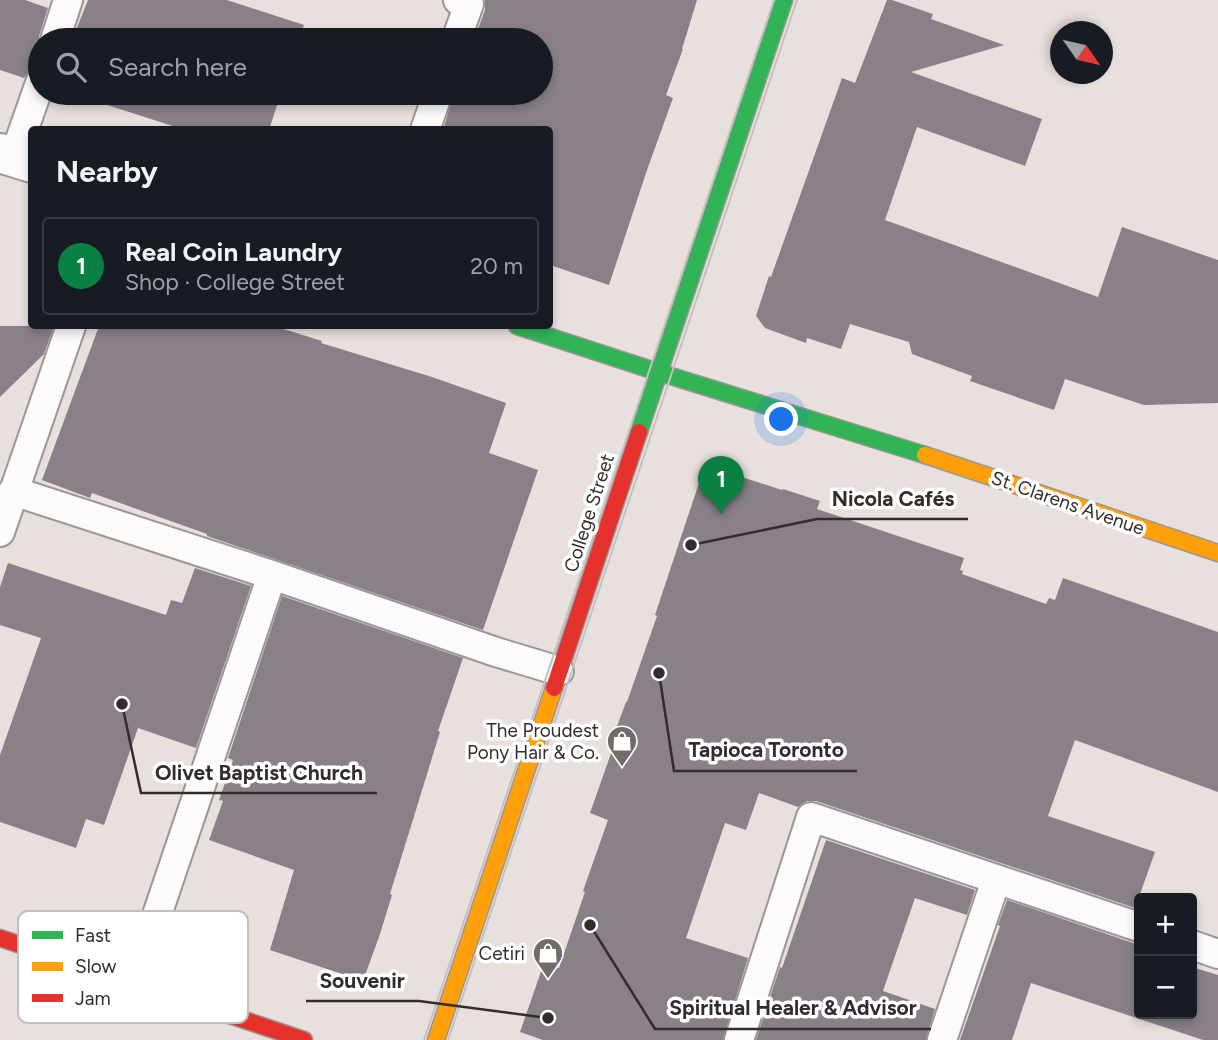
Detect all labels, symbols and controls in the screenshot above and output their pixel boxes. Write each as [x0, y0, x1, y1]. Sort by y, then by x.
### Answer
north arrow [1050, 21, 1113, 84]
search box [28, 28, 553, 105]
icon: search [52, 48, 90, 86]
text: Search here [108, 51, 247, 83]
text: Nearby [56, 153, 158, 190]
text: Real Coin Laundry [125, 236, 342, 268]
text: 1 [76, 252, 86, 280]
text: 20 m [470, 252, 523, 280]
text: Shop · College Street [125, 268, 345, 296]
your location [764, 402, 798, 436]
street label: College Street [559, 451, 619, 575]
pin: 1 [698, 456, 744, 514]
street label: St. Clarens Avenue [988, 466, 1148, 540]
callout: Nicola Cafés [817, 477, 968, 519]
text: Nicola Cafés [832, 486, 955, 511]
place label: The Proudest Pony Hair & Co. [467, 719, 599, 764]
shop icon: The Proudest Pony Hair & Co. [605, 724, 639, 768]
callout: Tapioca Toronto [674, 729, 857, 771]
text: Tapioca Toronto [688, 737, 844, 762]
callout: Olivet Baptist Church [141, 751, 377, 793]
text: Olivet Baptist Church [155, 760, 363, 785]
map controls [1134, 893, 1197, 1019]
button: + [1134, 893, 1197, 956]
legend [18, 911, 248, 1023]
text: Fast [75, 924, 111, 947]
shop icon: Cetiri [531, 936, 565, 980]
place label: Cetiri [479, 942, 525, 965]
text: Slow [75, 955, 117, 978]
button: − [1134, 956, 1197, 1019]
callout: Souvenir [306, 959, 419, 1001]
text: Souvenir [319, 968, 405, 993]
text: Jam [75, 987, 111, 1010]
callout: Spiritual Healer & Advisor [655, 987, 931, 1029]
text: Spiritual Healer & Advisor [669, 995, 917, 1020]

